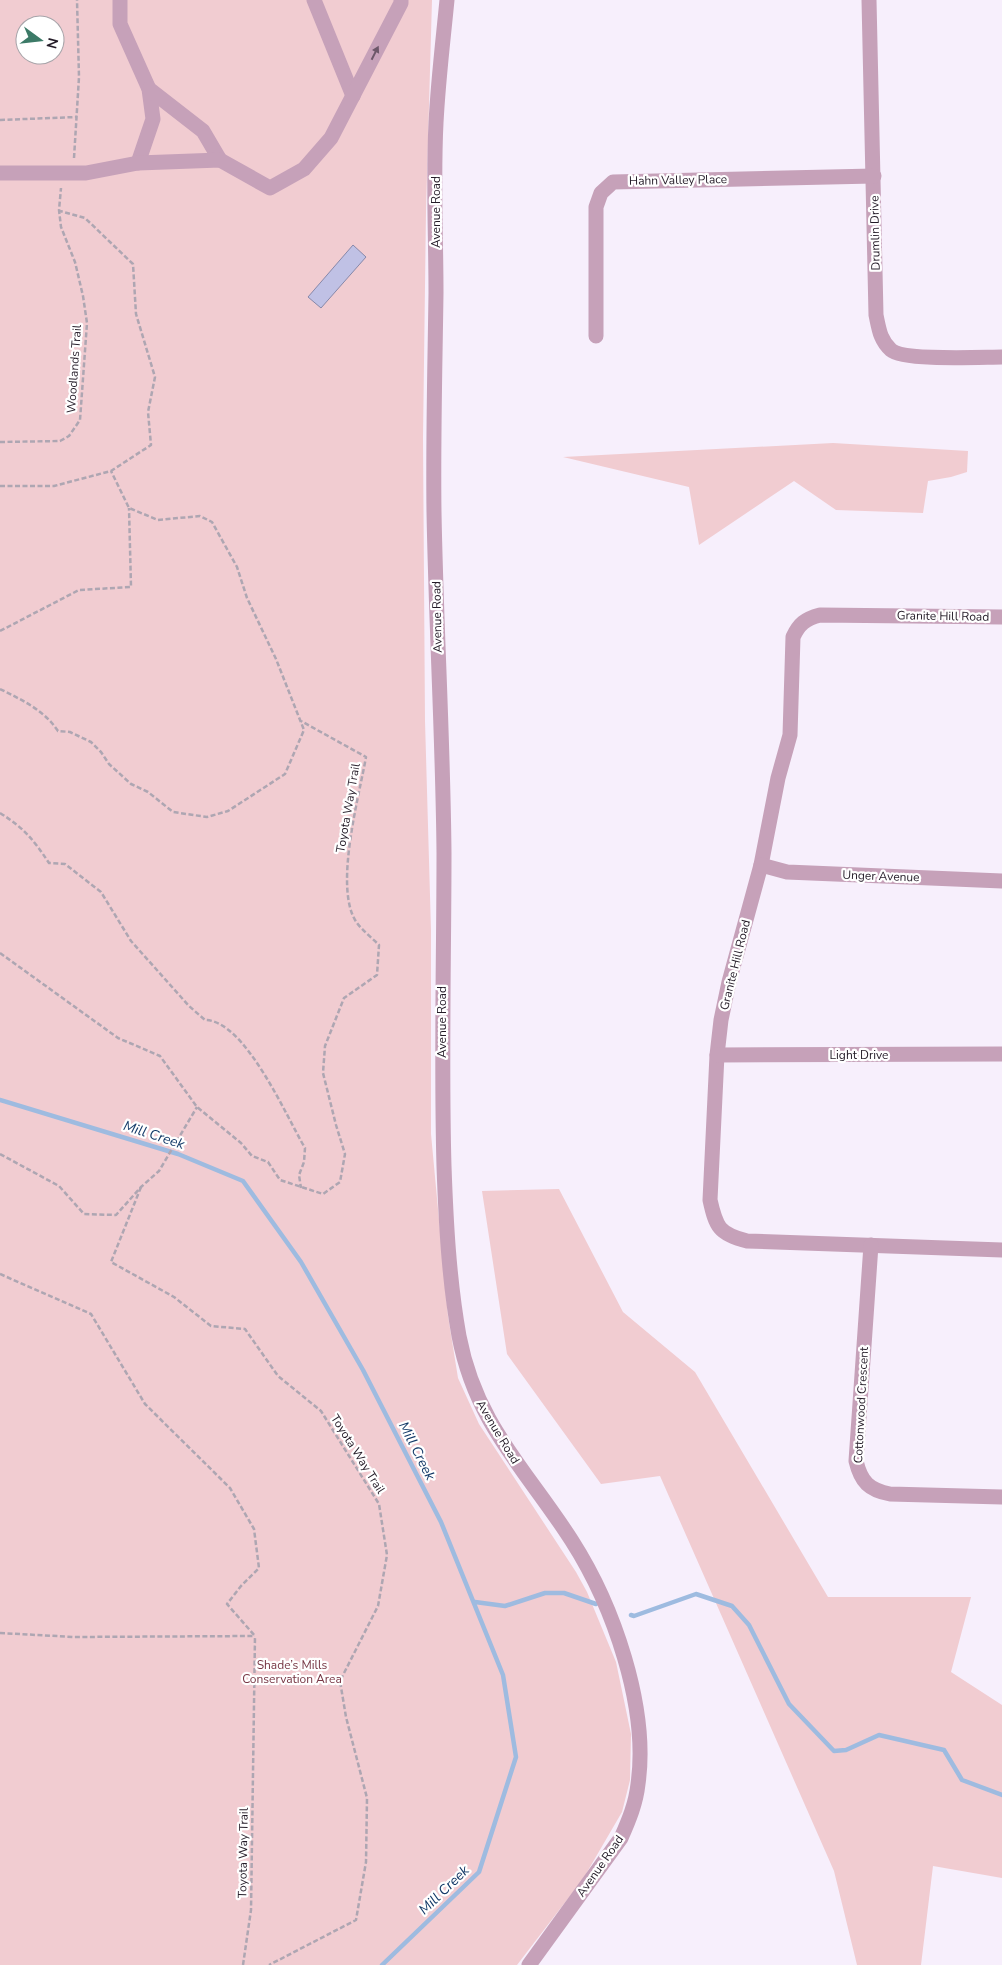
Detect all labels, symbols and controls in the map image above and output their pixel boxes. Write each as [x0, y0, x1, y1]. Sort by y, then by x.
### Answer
north arrow [15, 15, 65, 65]
text: N [42, 36, 63, 51]
one-way arrow [371, 46, 379, 60]
street label: Hahn Valley Place [629, 171, 727, 189]
street label: Avenue Road [428, 176, 444, 248]
street label: Drumlin Drive [866, 195, 884, 271]
street label: Woodlands Trail [63, 324, 85, 414]
street label: Avenue Road [428, 581, 446, 653]
street label: Granite Hill Road [897, 607, 989, 625]
street label: Toyota Way Trail [332, 762, 364, 854]
street label: Unger Avenue [842, 867, 920, 885]
street label: Granite Hill Road [716, 918, 754, 1012]
street label: Avenue Road [434, 986, 450, 1058]
street label: Light Drive [830, 1047, 888, 1063]
water label: Mill Creek [121, 1116, 188, 1154]
street label: Cottonwood Crescent [850, 1346, 872, 1464]
street label: Avenue Road [473, 1397, 523, 1467]
street label: Toyota Way Trail [327, 1411, 389, 1497]
water label: Mill Creek [394, 1418, 440, 1484]
park label: Shade’s Mills Conservation Area [242, 1657, 342, 1687]
street label: Toyota Way Trail [234, 1807, 252, 1898]
street label: Avenue Road [573, 1832, 627, 1900]
water label: Mill Creek [415, 1860, 474, 1919]

